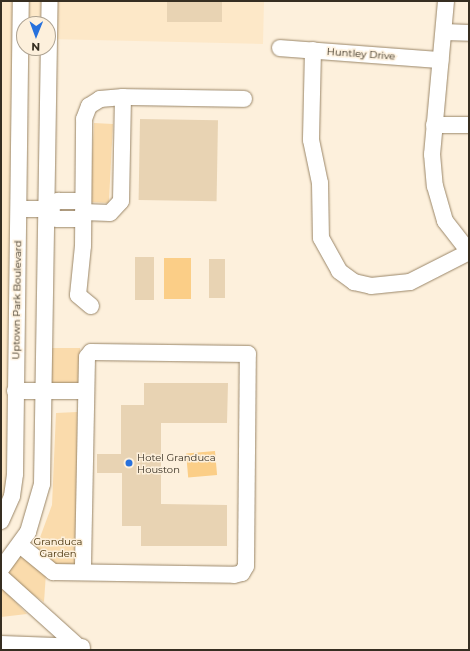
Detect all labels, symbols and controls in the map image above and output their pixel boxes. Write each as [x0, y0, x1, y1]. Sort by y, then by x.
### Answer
north arrow [16, 16, 56, 56]
text: N [31, 40, 40, 54]
street label: Huntley Drive [326, 46, 396, 62]
street label: Uptown Park Boulevard [10, 240, 24, 360]
place label: Hotel Granduca Houston [137, 451, 216, 474]
marker: Hotel Granduca Houston [124, 458, 134, 468]
park label: Granduca Garden [33, 535, 83, 558]

